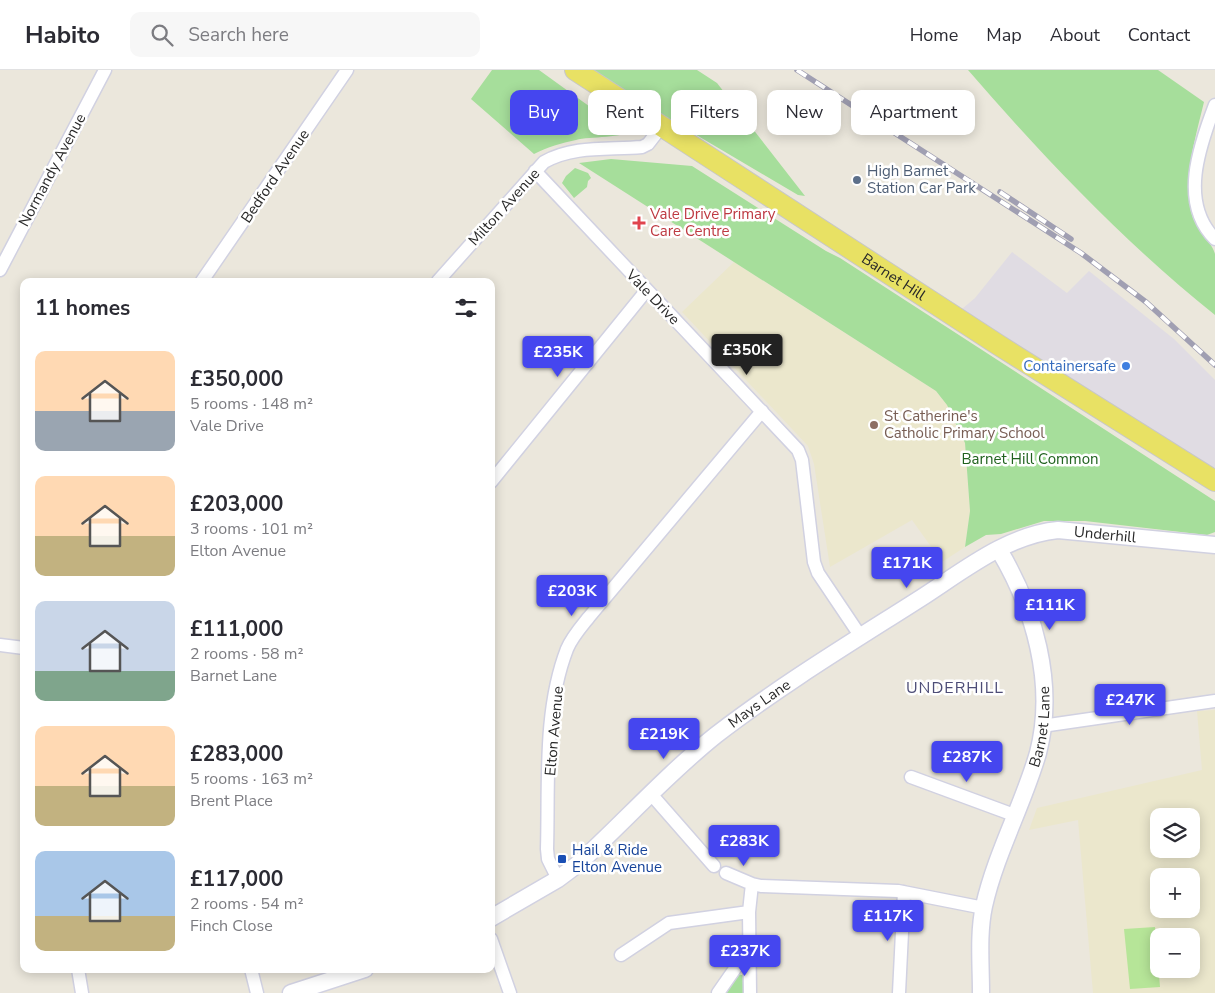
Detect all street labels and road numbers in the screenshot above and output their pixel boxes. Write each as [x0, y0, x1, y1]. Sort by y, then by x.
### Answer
street label: Normandy Avenue [14, 110, 90, 230]
street label: Bedford Avenue [236, 125, 314, 227]
street label: Milton Avenue [464, 164, 544, 250]
street label: Barnet Hill [858, 249, 930, 305]
street label: Vale Drive [621, 264, 684, 329]
street label: Underhill [1073, 522, 1138, 547]
street label: Mays Lane [724, 675, 794, 732]
street label: Elton Avenue [540, 685, 568, 777]
street label: Barnet Lane [1024, 686, 1054, 770]

